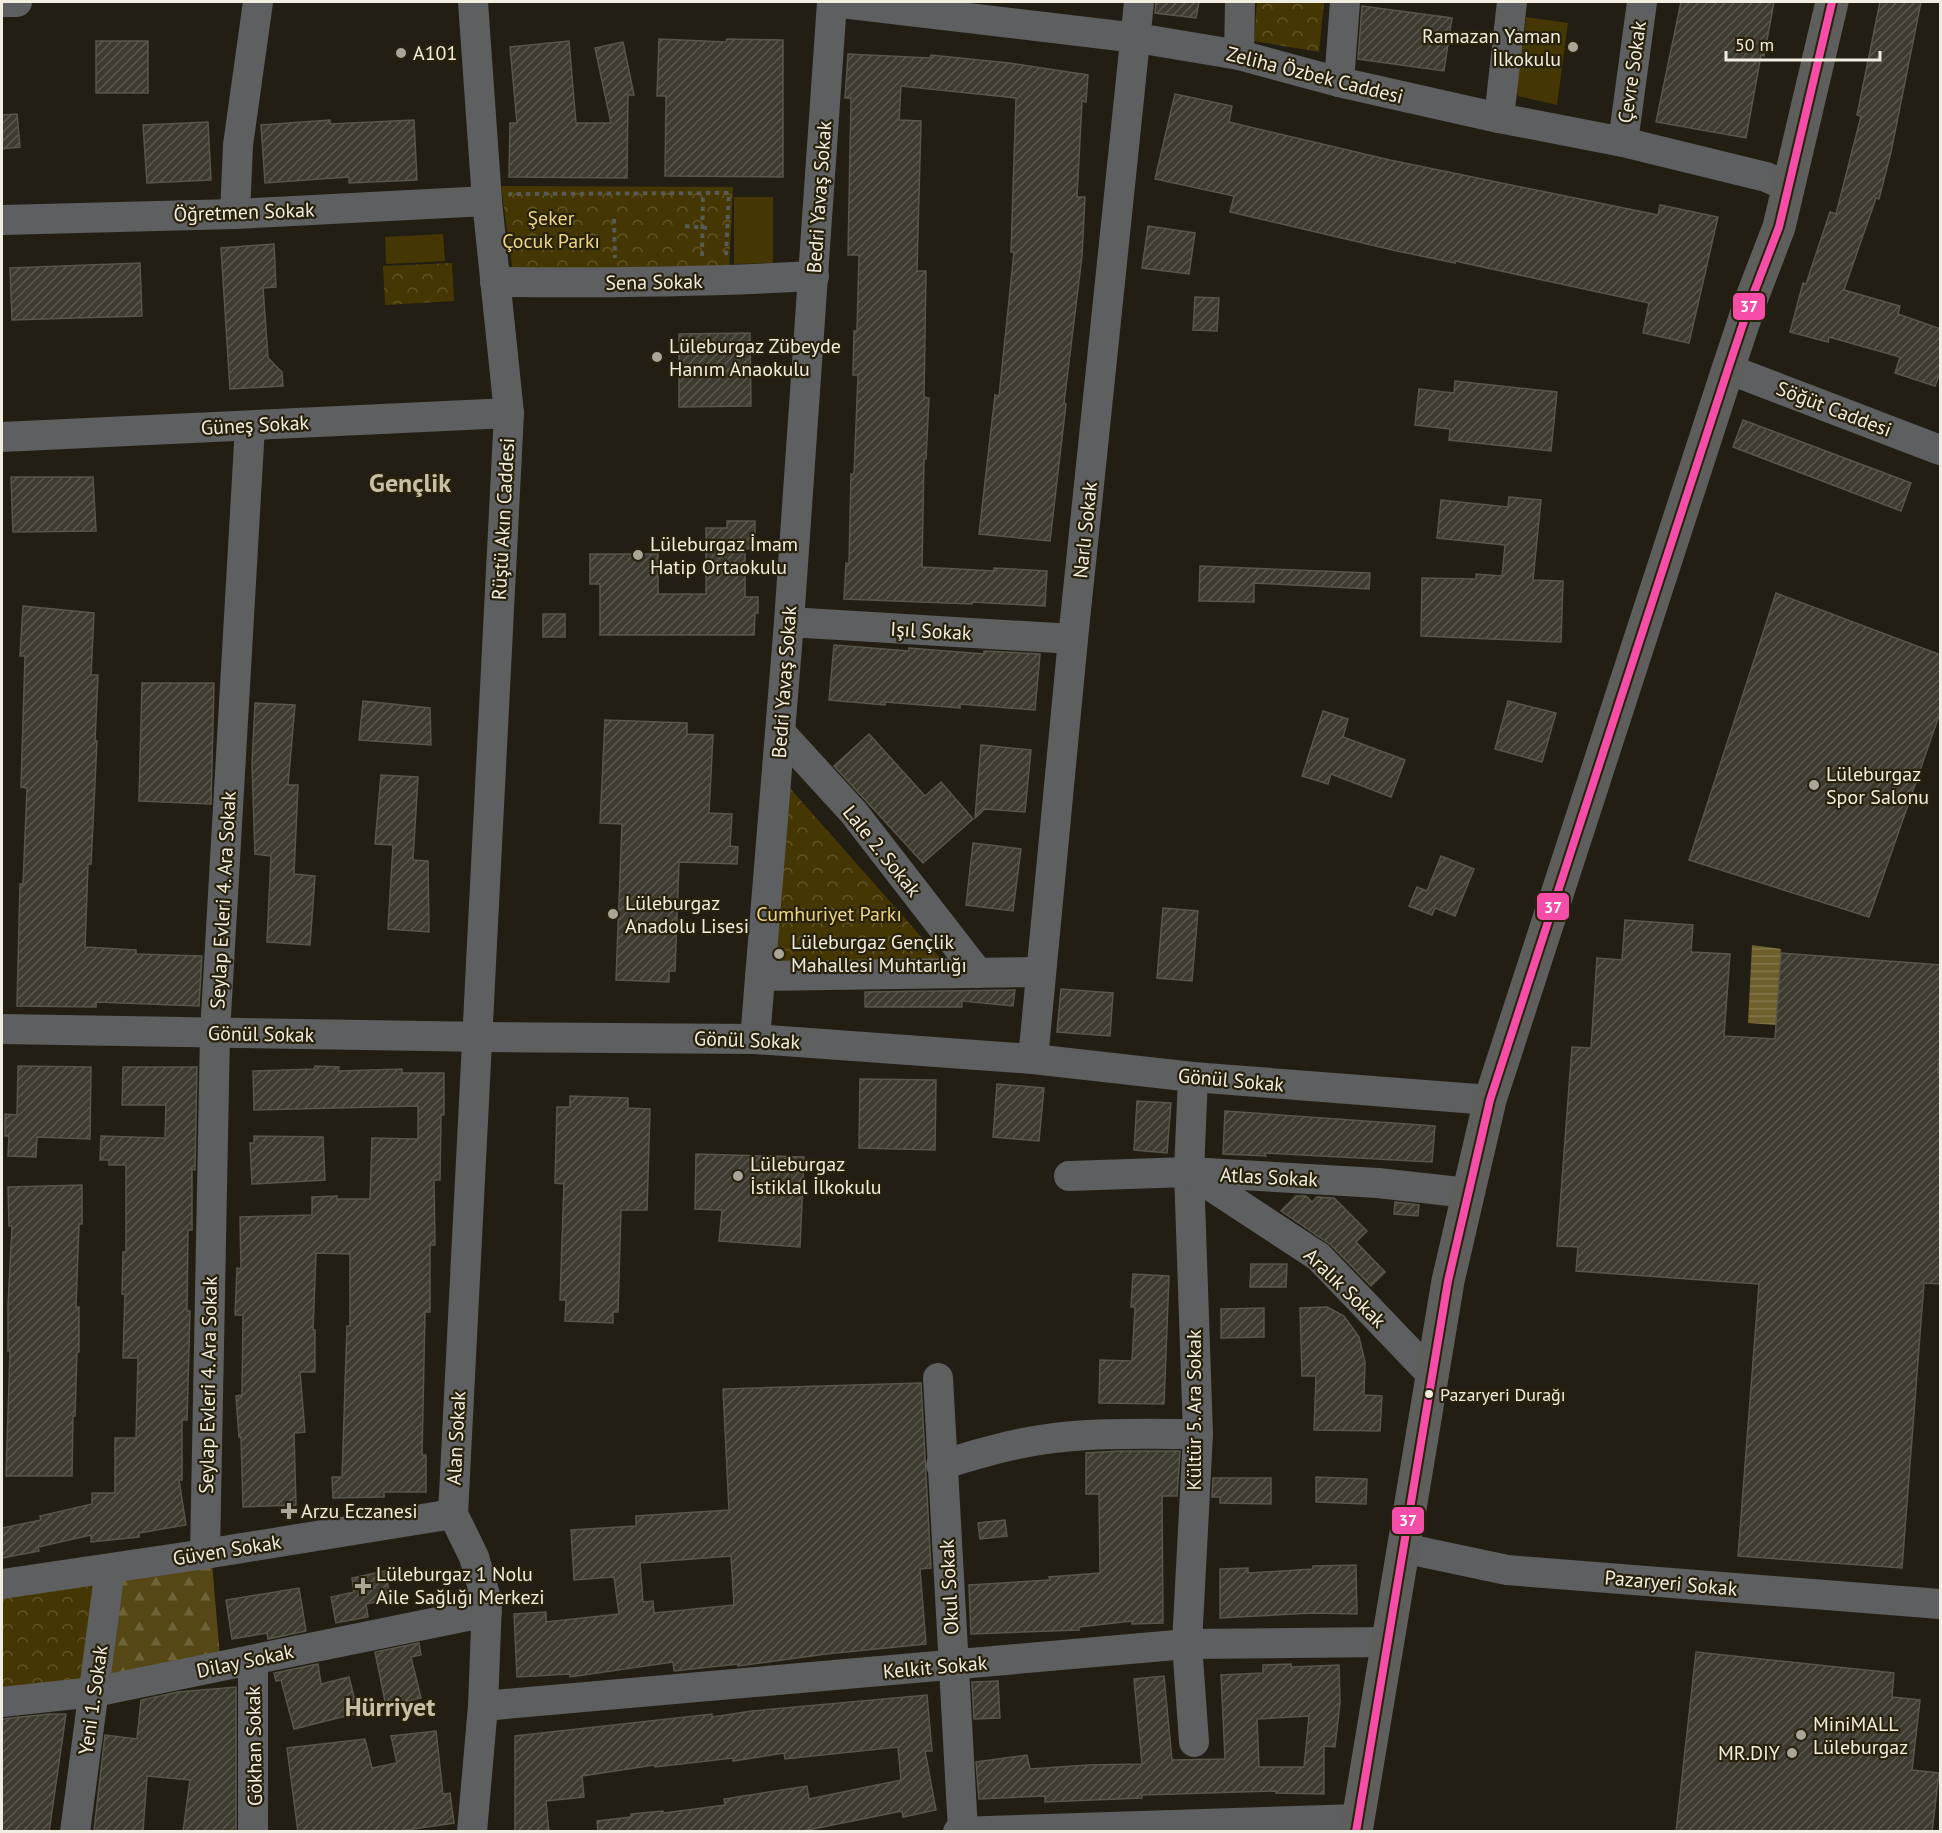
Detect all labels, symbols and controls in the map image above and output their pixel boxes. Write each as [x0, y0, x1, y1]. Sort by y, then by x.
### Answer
street label: Çevre Sokak [1612, 19, 1652, 125]
place label: Ramazan Yaman İlkokulu [1422, 23, 1561, 72]
scale bar [1726, 24, 1880, 62]
text: 50 m [1735, 33, 1774, 56]
place label: A101 [413, 40, 457, 66]
street label: Zeliha Özbek Caddesi [1224, 40, 1406, 110]
marker: Ramazan Yaman İlkokulu [1566, 40, 1580, 54]
marker: A101 [394, 46, 408, 60]
street label: Bedri Yavaş Sokak [801, 119, 837, 274]
street label: Öğretmen Sokak [173, 197, 315, 227]
park label: Şeker Çocuk Parkı [502, 205, 600, 254]
street label: Sena Sokak [605, 268, 703, 296]
line badge: 37 [1732, 292, 1766, 321]
text: 37 [1740, 296, 1758, 316]
place label: Lüleburgaz Zübeyde Hanım Anaokulu [669, 333, 841, 382]
marker: Lüleburgaz Zübeyde Hanım Anaokulu [650, 350, 664, 364]
street label: Söğüt Caddesi [1773, 375, 1895, 443]
street label: Güneş Sokak [200, 409, 310, 441]
street label: Rüştü Akın Caddesi [486, 437, 520, 601]
district label: Gençlik [369, 466, 451, 499]
street label: Narlı Sokak [1067, 480, 1103, 580]
place label: Lüleburgaz İmam Hatip Ortaokulu [650, 531, 798, 580]
marker: Lüleburgaz İmam Hatip Ortaokulu [631, 548, 645, 562]
street label: Bedri Yavaş Sokak [766, 604, 802, 759]
street label: Işıl Sokak [890, 616, 973, 646]
place label: Lüleburgaz Spor Salonu [1826, 761, 1929, 810]
marker: Lüleburgaz Spor Salonu [1807, 778, 1821, 792]
street label: Seylap Evleri 4. Ara Sokak [204, 790, 242, 1010]
street label: Lale 2. Sokak [837, 800, 927, 902]
place label: Lüleburgaz Anadolu Lisesi [625, 890, 749, 939]
line badge: 37 [1536, 892, 1570, 921]
text: 37 [1544, 897, 1562, 917]
park label: Cumhuriyet Parkı [756, 901, 902, 927]
marker: Lüleburgaz Anadolu Lisesi [606, 907, 620, 921]
place label: Lüleburgaz Gençlik Mahallesi Muhtarlığı [791, 929, 967, 978]
marker: Lüleburgaz Gençlik Mahallesi Muhtarlığı [772, 947, 786, 961]
street label: Gönül Sokak [208, 1020, 315, 1048]
street label: Gönül Sokak [693, 1025, 801, 1055]
street label: Gönül Sokak [1177, 1062, 1285, 1098]
place label: Lüleburgaz İstiklal İlkokulu [750, 1151, 882, 1200]
street label: Atlas Sokak [1219, 1161, 1319, 1193]
marker: Lüleburgaz İstiklal İlkokulu [731, 1169, 745, 1183]
street label: Aralık Sokak [1298, 1242, 1392, 1334]
street label: Seylap Evleri 4. Ara Sokak [193, 1275, 223, 1494]
street label: Kültür 5. Ara Sokak [1181, 1329, 1207, 1491]
place label: Pazaryeri Durağı [1440, 1383, 1566, 1406]
marker: Pazaryeri Durağı [1423, 1388, 1435, 1400]
street label: Alan Sokak [441, 1390, 471, 1486]
place label: Arzu Eczanesi [301, 1498, 418, 1524]
marker: Arzu Eczanesi [282, 1504, 296, 1518]
line badge: 37 [1391, 1506, 1425, 1535]
text: 37 [1399, 1510, 1417, 1530]
street label: Güven Sokak [171, 1529, 283, 1571]
street label: Okul Sokak [933, 1538, 964, 1635]
place label: Lüleburgaz 1 Nolu Aile Sağlığı Merkezi [376, 1561, 545, 1610]
street label: Pazaryeri Sokak [1603, 1564, 1739, 1602]
marker: Lüleburgaz 1 Nolu Aile Sağlığı Merkezi [354, 1577, 372, 1595]
street label: Dilay Sokak [194, 1638, 296, 1684]
street label: Yeni 1. Sokak [72, 1643, 114, 1757]
street label: Kelkit Sokak [882, 1649, 989, 1685]
street label: Gökhan Sokak [240, 1685, 268, 1806]
district label: Hürriyet [345, 1690, 435, 1723]
place label: MiniMALL Lüleburgaz [1813, 1711, 1908, 1760]
marker: MiniMALL Lüleburgaz [1794, 1728, 1808, 1742]
place label: MR.DIY [1718, 1740, 1781, 1766]
marker: MR.DIY [1785, 1746, 1799, 1760]

